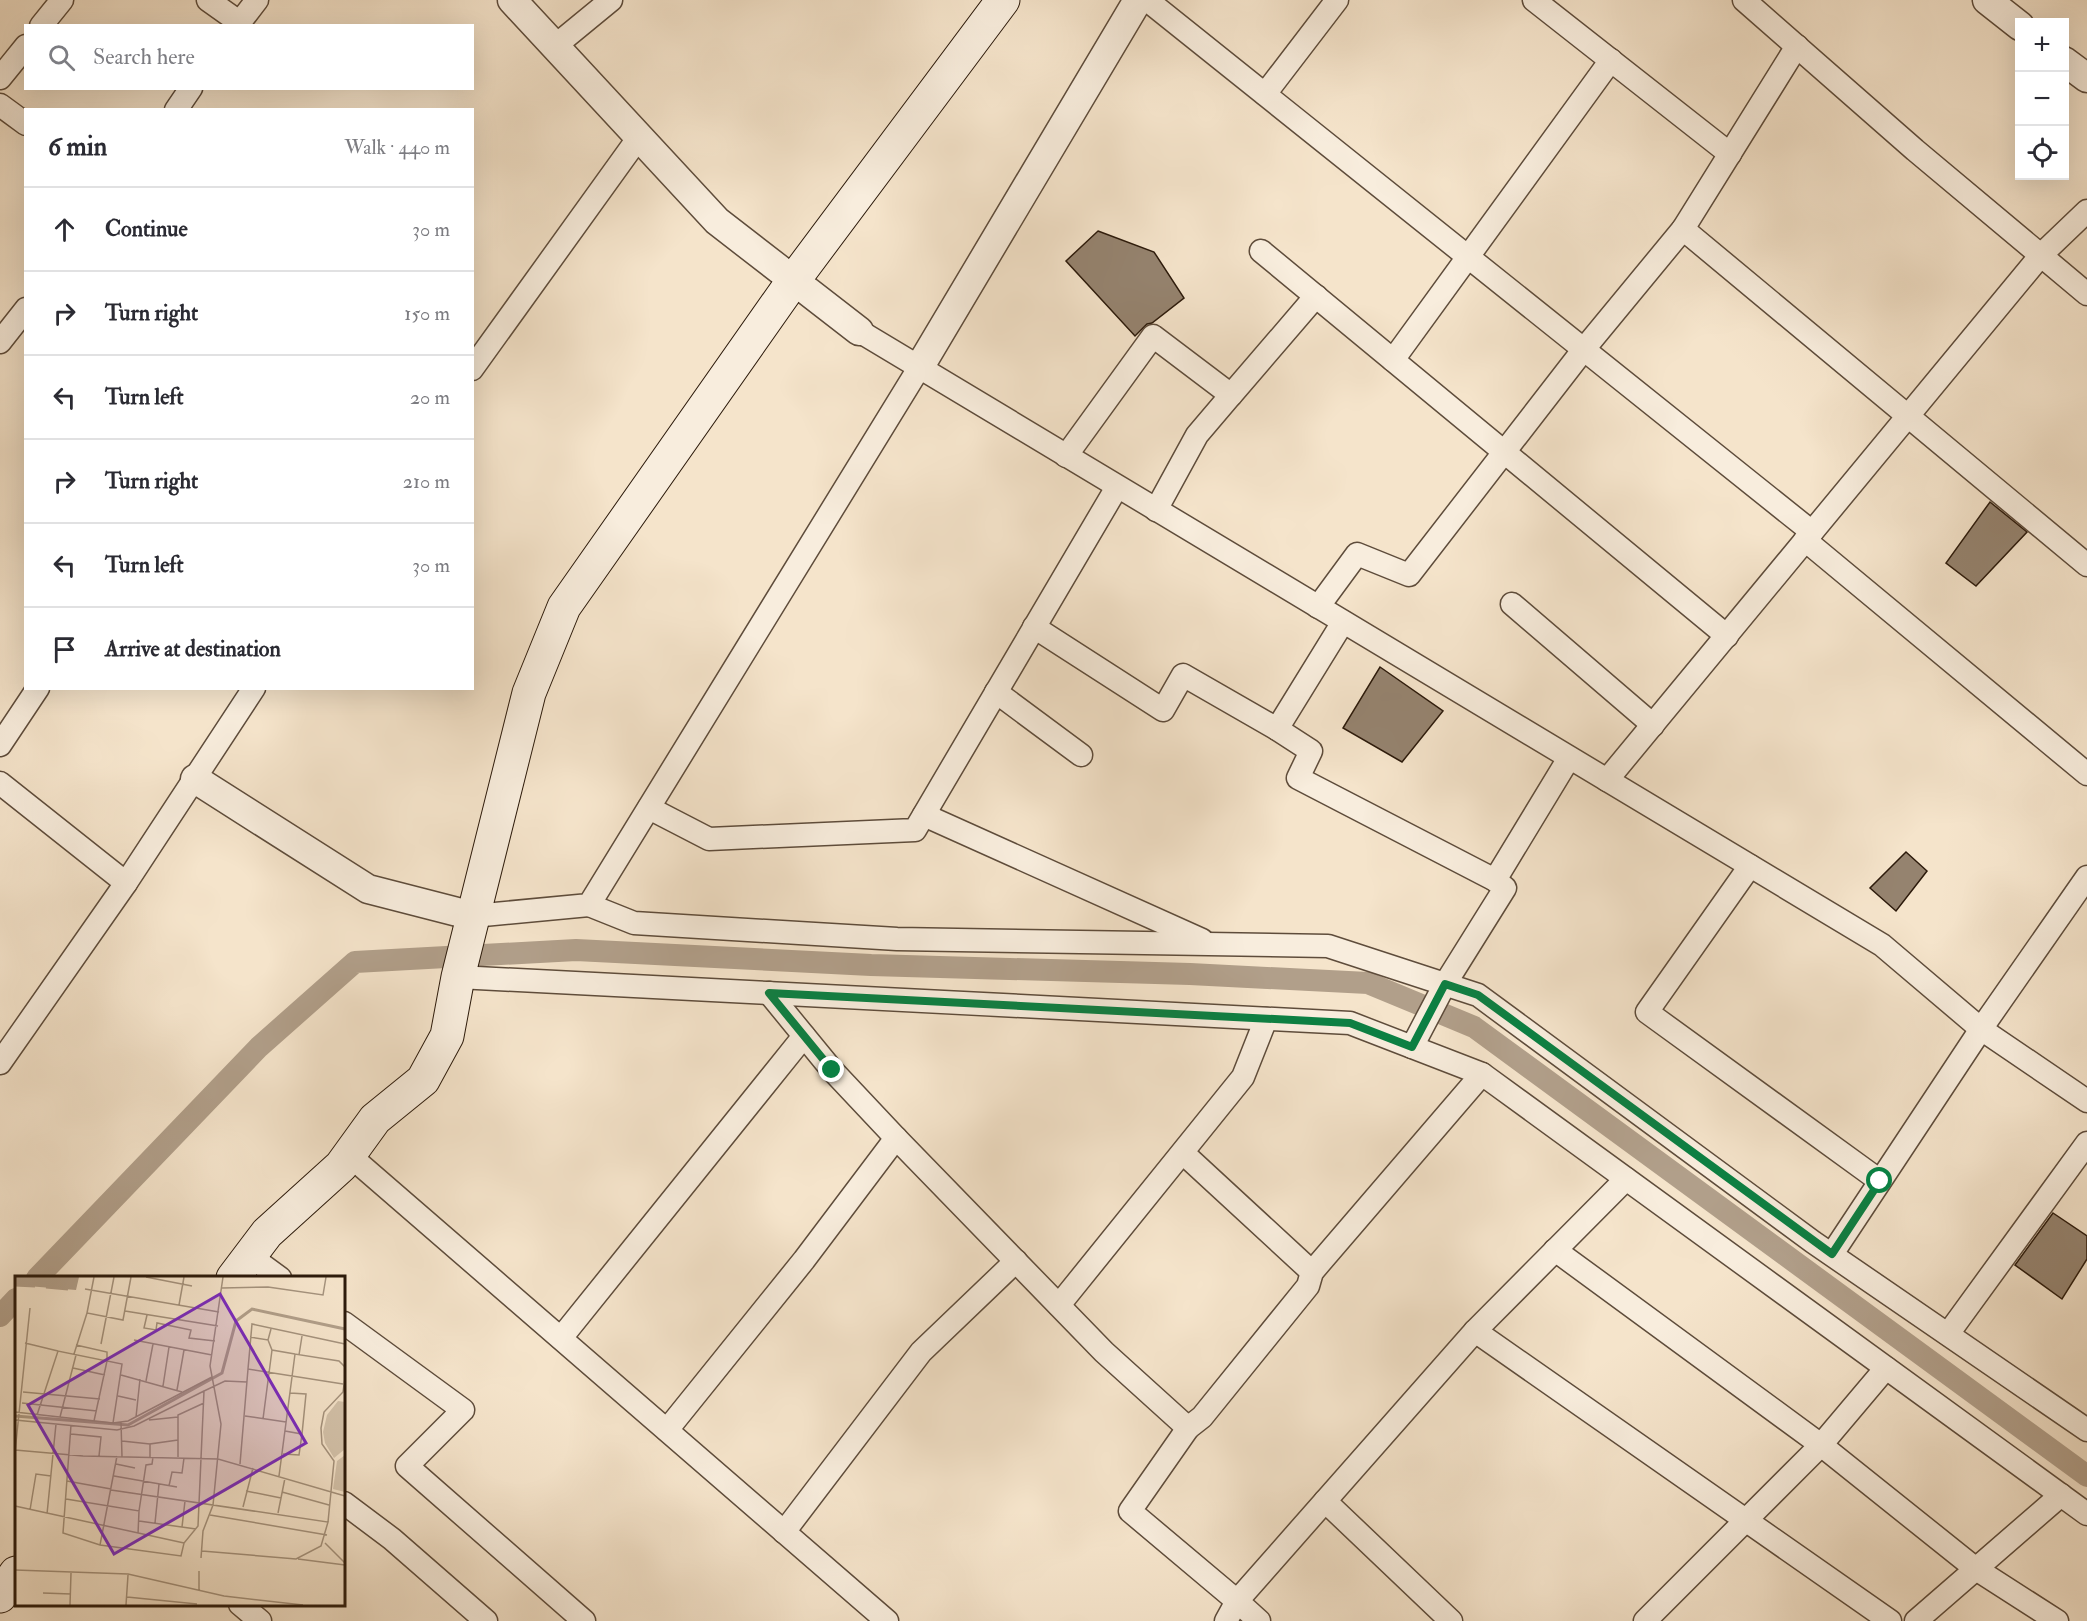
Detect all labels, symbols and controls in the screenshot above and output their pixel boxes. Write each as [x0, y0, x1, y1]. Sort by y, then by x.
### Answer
map controls [2015, 18, 2069, 180]
button: + [2015, 18, 2069, 72]
search box [24, 24, 474, 90]
icon: search [45, 41, 78, 74]
text: Search here [93, 43, 195, 71]
button: − [2015, 72, 2069, 126]
button: locate [2015, 126, 2069, 180]
text: 6 min [48, 131, 107, 163]
text: Walk · 440 m [345, 135, 450, 160]
icon: ahead [48, 213, 81, 246]
text: Continue [105, 215, 188, 243]
text: 30 m [412, 217, 450, 242]
icon: right [48, 297, 81, 330]
text: Turn right [105, 299, 198, 327]
text: 150 m [404, 301, 450, 326]
icon: left [48, 381, 81, 414]
text: Turn left [105, 383, 184, 411]
text: 20 m [410, 385, 450, 410]
icon: right [48, 465, 81, 498]
text: Turn right [105, 467, 198, 495]
text: 210 m [403, 469, 450, 494]
icon: left [48, 549, 81, 582]
text: Turn left [105, 551, 184, 579]
text: 30 m [412, 553, 450, 578]
icon: arrive [48, 633, 81, 666]
text: Arrive at destination [105, 635, 281, 663]
route end [818, 1056, 844, 1082]
route start [1866, 1167, 1892, 1193]
inset map [15, 1276, 345, 1606]

